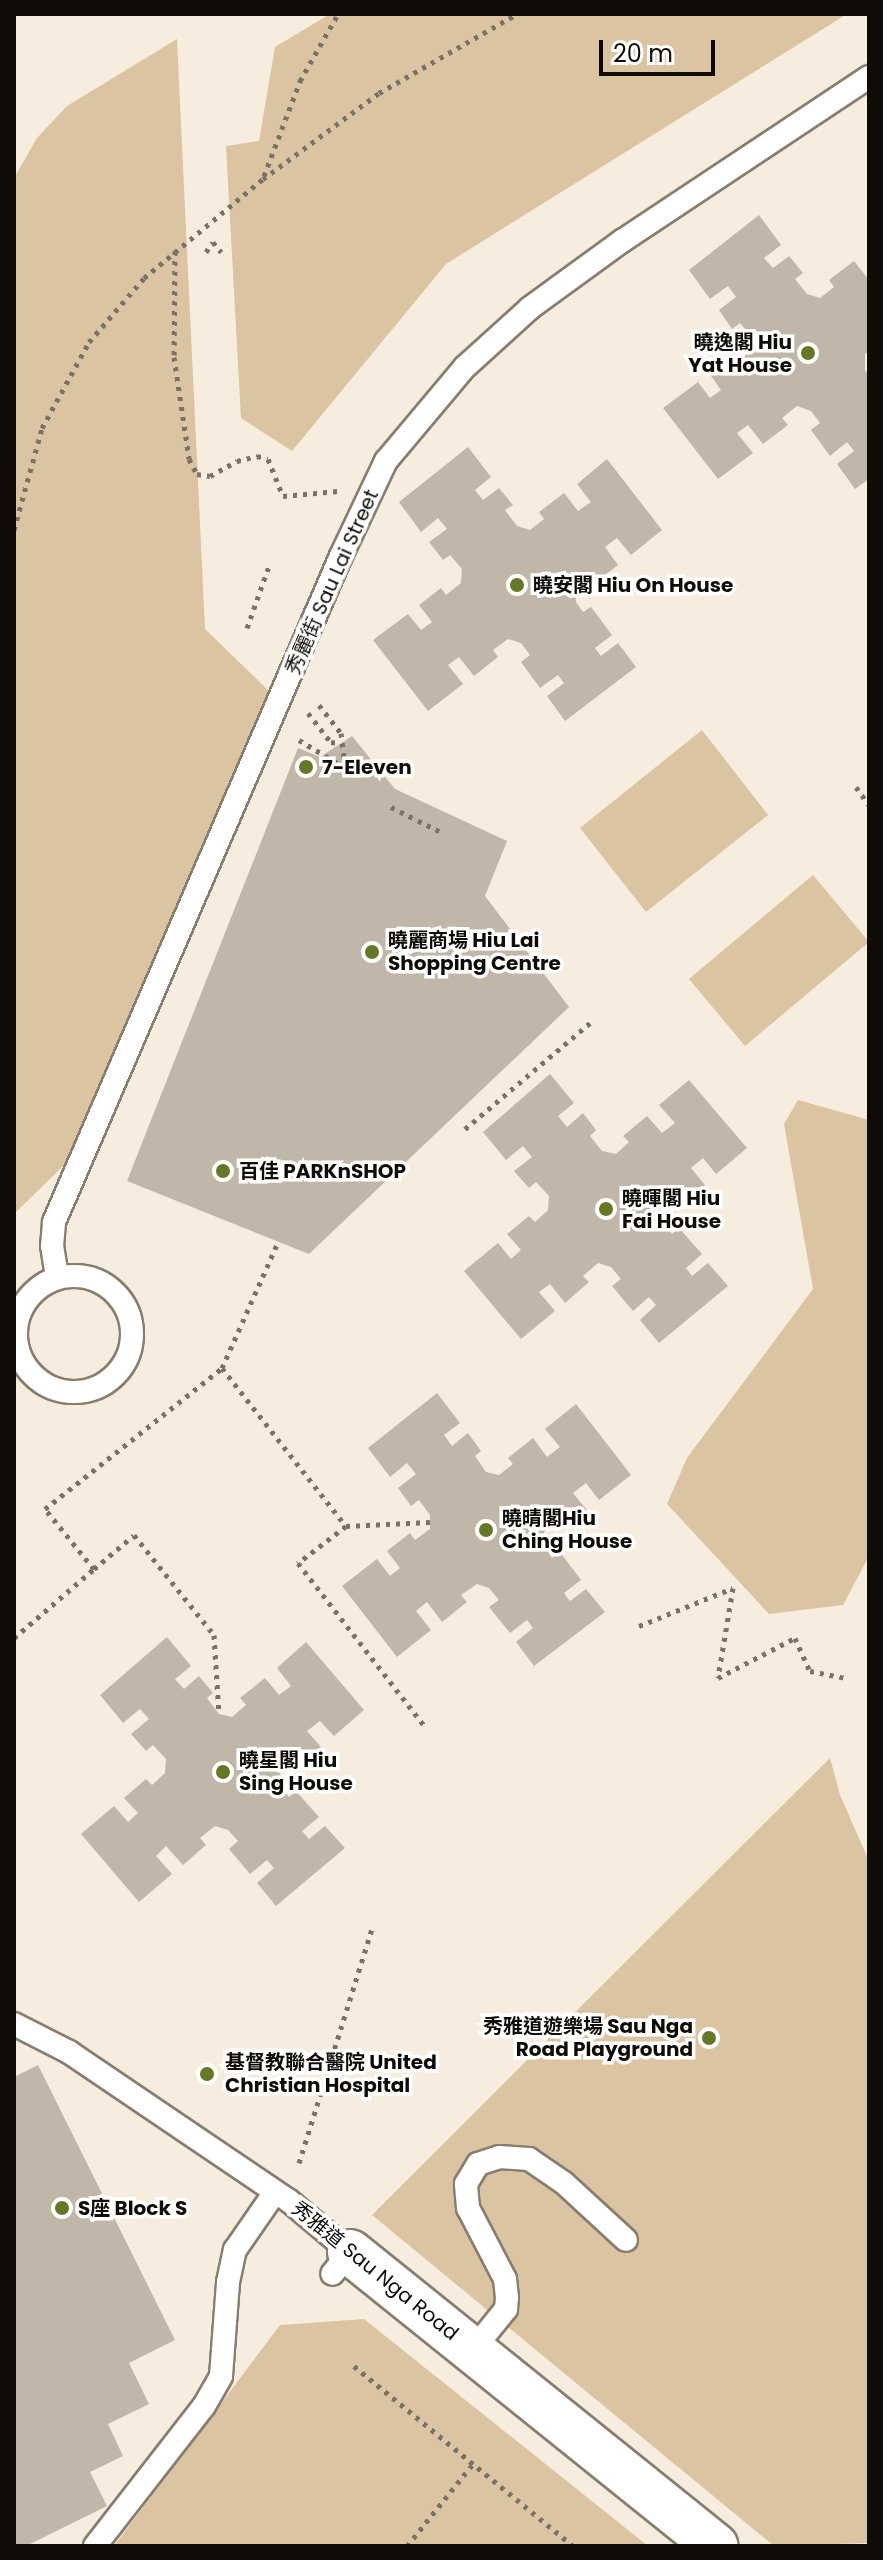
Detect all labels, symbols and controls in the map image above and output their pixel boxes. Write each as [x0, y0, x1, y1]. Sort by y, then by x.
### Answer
scale bar [603, 24, 719, 74]
text: 20 m [613, 37, 673, 70]
place label: 曉逸閣 Hiu Yat House [688, 330, 792, 377]
marker: 曉逸閣 Hiu Yat House [799, 344, 817, 362]
street label: 秀麗街 Sau Lai Street [280, 486, 384, 678]
place label: 曉安閣 Hiu On House [533, 573, 733, 597]
marker: 曉安閣 Hiu On House [508, 576, 526, 594]
place label: 7-Eleven [322, 755, 412, 779]
marker: 7-Eleven [297, 758, 315, 776]
place label: 曉麗商場 Hiu Lai Shopping Centre [388, 928, 561, 975]
marker: 曉麗商場 Hiu Lai Shopping Centre [363, 943, 381, 961]
place label: 百佳 PARKnSHOP [239, 1159, 406, 1183]
marker: 百佳 PARKnSHOP [214, 1162, 232, 1180]
place label: 曉暉閣 Hiu Fai House [622, 1186, 721, 1233]
marker: 曉暉閣 Hiu Fai House [597, 1200, 615, 1218]
place label: 曉晴閣Hiu Ching House [502, 1506, 632, 1553]
marker: 曉晴閣Hiu Ching House [477, 1521, 495, 1539]
place label: 曉星閣 Hiu Sing House [239, 1748, 353, 1795]
marker: 曉星閣 Hiu Sing House [214, 1763, 232, 1781]
place label: 秀雅道遊樂場 Sau Nga Road Playground [483, 2014, 693, 2061]
marker: 秀雅道遊樂場 Sau Nga Road Playground [700, 2029, 718, 2047]
place label: 基督教聯合醫院 United Christian Hospital [225, 2050, 437, 2097]
marker: 基督教聯合醫院 United Christian Hospital [196, 2063, 218, 2085]
place label: S座 Block S [78, 2196, 187, 2220]
street label: 秀雅道 Sau Nga Road [287, 2196, 463, 2346]
marker: S座 Block S [53, 2199, 71, 2217]

